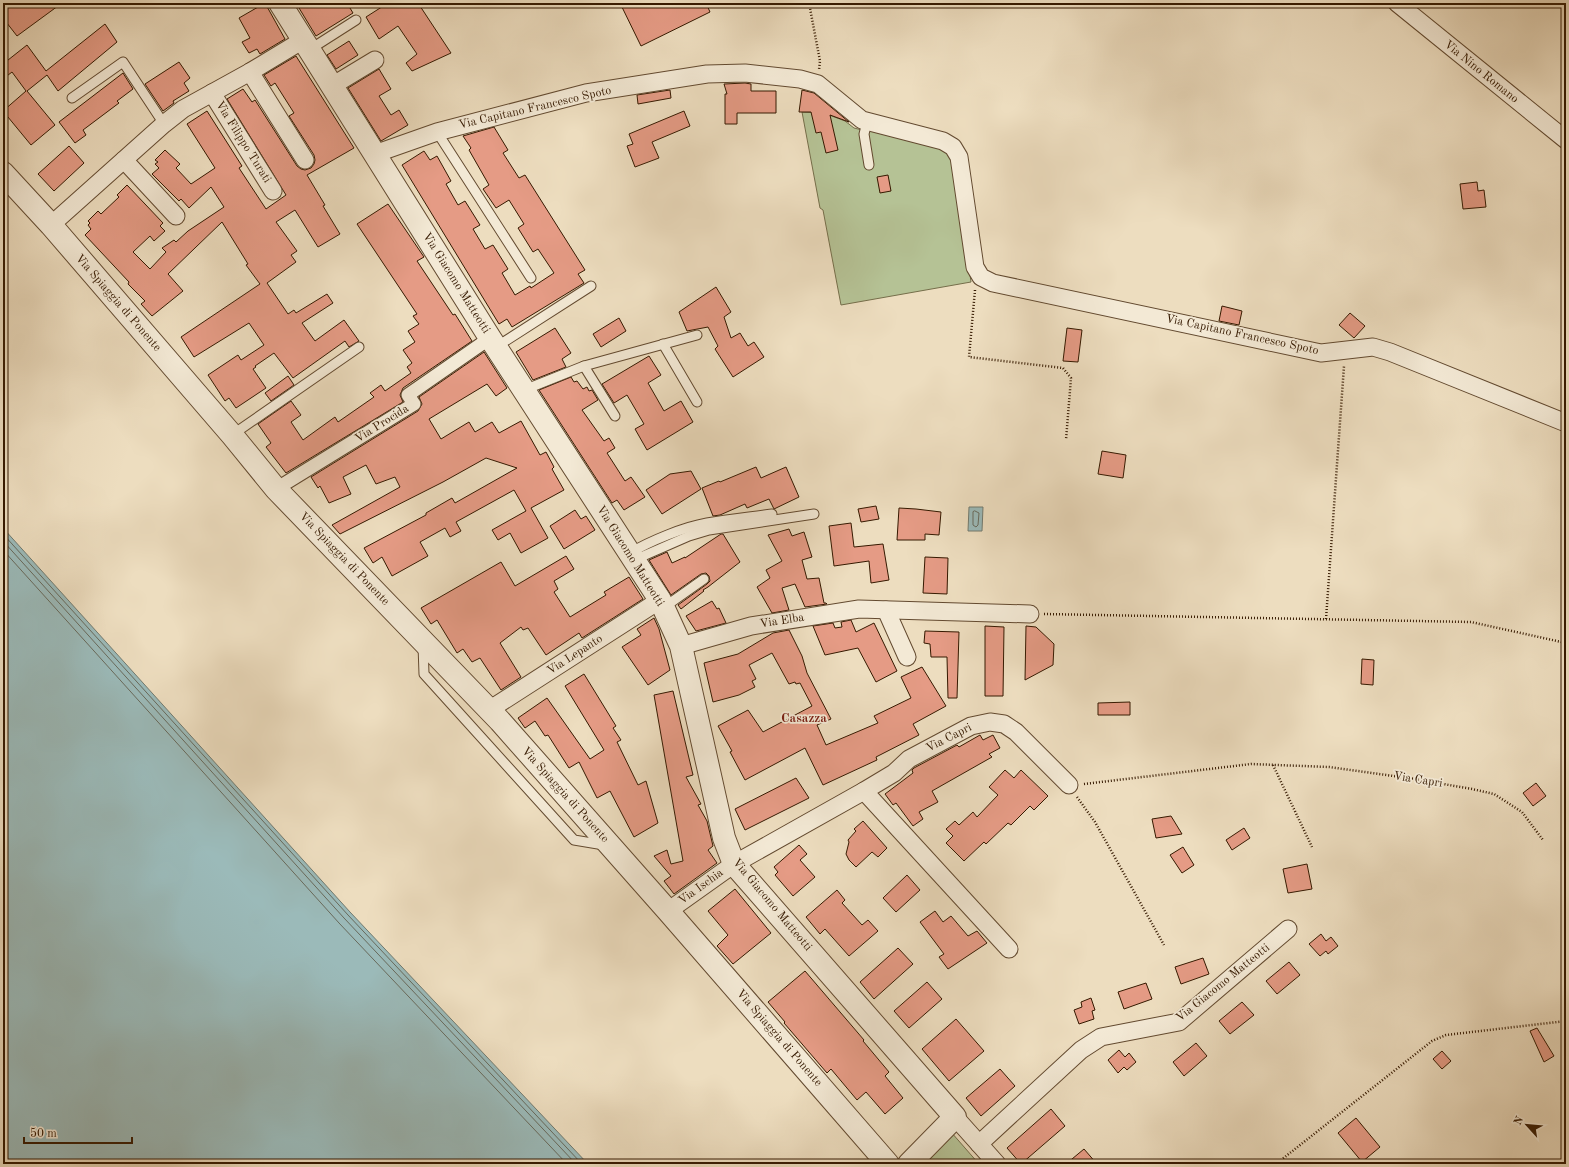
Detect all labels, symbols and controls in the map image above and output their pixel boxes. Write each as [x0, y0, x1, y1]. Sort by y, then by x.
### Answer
street label: Via Nino Romano [1441, 38, 1521, 106]
street label: Via Capitano Francesco Spoto [457, 85, 613, 131]
street label: Via Filippo Turati [213, 99, 273, 185]
street label: Via Giacomo Matteotti [420, 230, 492, 336]
street label: Via Spiaggia di Ponente [73, 252, 164, 354]
street label: Via Capitano Francesco Spoto [1164, 313, 1320, 357]
street label: Via Procida [353, 403, 411, 445]
street label: Via Giacomo Matteotti [594, 503, 666, 609]
street label: Via Spiaggia di Ponente [297, 510, 392, 608]
street label: Via Elba [759, 612, 805, 630]
street label: Via Lepanto [545, 633, 605, 677]
district label: Casazza [781, 712, 827, 725]
street label: Via Capri [924, 721, 974, 755]
street label: Via Spiaggia di Ponente [519, 745, 611, 845]
street label: Via Capri [1393, 770, 1443, 790]
street label: Via Giacomo Matteotti [730, 856, 814, 954]
street label: Via Ischia [676, 867, 726, 907]
street label: Via Giacomo Matteotti [1174, 942, 1272, 1024]
street label: Via Spiaggia di Ponente [734, 987, 825, 1089]
north arrow [1507, 1105, 1547, 1145]
text: N [1513, 1114, 1527, 1127]
scale bar [24, 1119, 132, 1145]
text: 50 m [30, 1127, 57, 1140]

